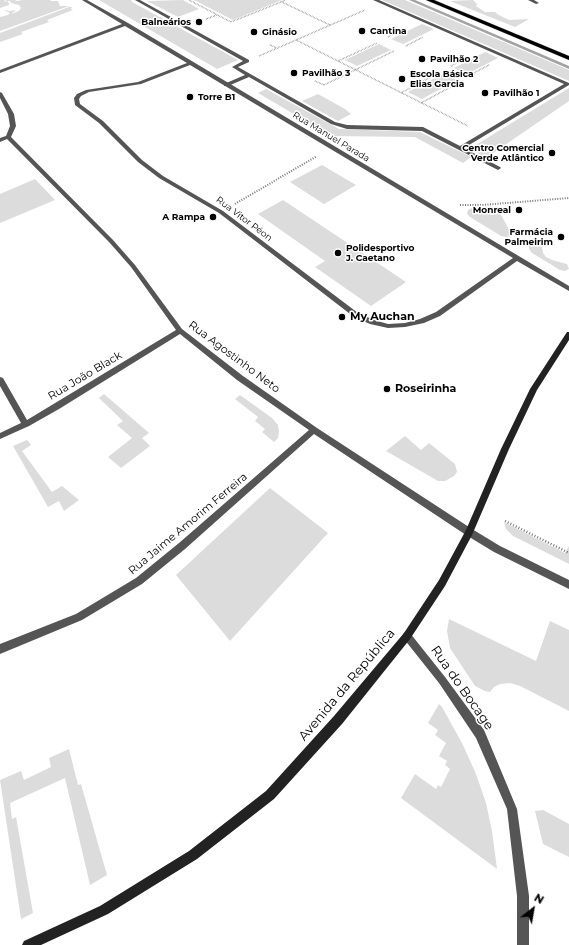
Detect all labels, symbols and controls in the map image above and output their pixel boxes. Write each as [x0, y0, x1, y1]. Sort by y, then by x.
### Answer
place label: Balneários [141, 17, 191, 27]
marker: Balneários [194, 17, 204, 27]
marker: Cantina [357, 26, 367, 36]
place label: Cantina [370, 26, 407, 36]
marker: Ginásio [249, 27, 259, 37]
place label: Ginásio [262, 27, 297, 37]
marker: Pavilhão 2 [417, 54, 427, 64]
place label: Pavilhão 2 [430, 54, 478, 64]
marker: Pavilhão 3 [289, 68, 299, 78]
place label: Pavilhão 3 [302, 68, 350, 78]
place label: Escola Básica Elias Garcia [410, 69, 474, 90]
marker: Escola Básica Elias Garcia [397, 74, 407, 84]
marker: Pavilhão 1 [480, 88, 490, 98]
place label: Pavilhão 1 [493, 88, 539, 98]
marker: Torre B1 [185, 92, 195, 102]
place label: Torre B1 [198, 92, 235, 102]
street label: Rua Manuel Parada [290, 110, 372, 164]
place label: Centro Comercial Verde Atlântico [462, 143, 544, 164]
marker: Centro Comercial Verde Atlântico [547, 148, 557, 158]
street label: Rua Vitor Péon [214, 194, 274, 244]
place label: Monreal [473, 205, 511, 215]
marker: Monreal [514, 205, 524, 215]
place label: A Rampa [162, 212, 205, 222]
marker: A Rampa [208, 212, 218, 222]
place label: Farmácia Palmeirim [504, 227, 553, 248]
marker: Farmácia Palmeirim [556, 232, 566, 242]
place label: Polidesportivo J. Caetano [346, 243, 414, 264]
marker: Polidesportivo J. Caetano [333, 248, 343, 258]
place label: My Auchan [350, 310, 415, 324]
marker: My Auchan [337, 312, 347, 322]
street label: Rua Agostinho Neto [186, 318, 282, 396]
street label: Rua João Black [46, 349, 124, 403]
place label: Roseirinha [395, 382, 456, 396]
marker: Roseirinha [382, 384, 392, 394]
street label: Rua Jaime Amorim Ferreira [126, 470, 250, 578]
street label: Avenida da República [296, 626, 398, 744]
street label: Rua do Bocage [427, 643, 497, 733]
north arrow [513, 889, 553, 929]
text: N [532, 890, 547, 907]

